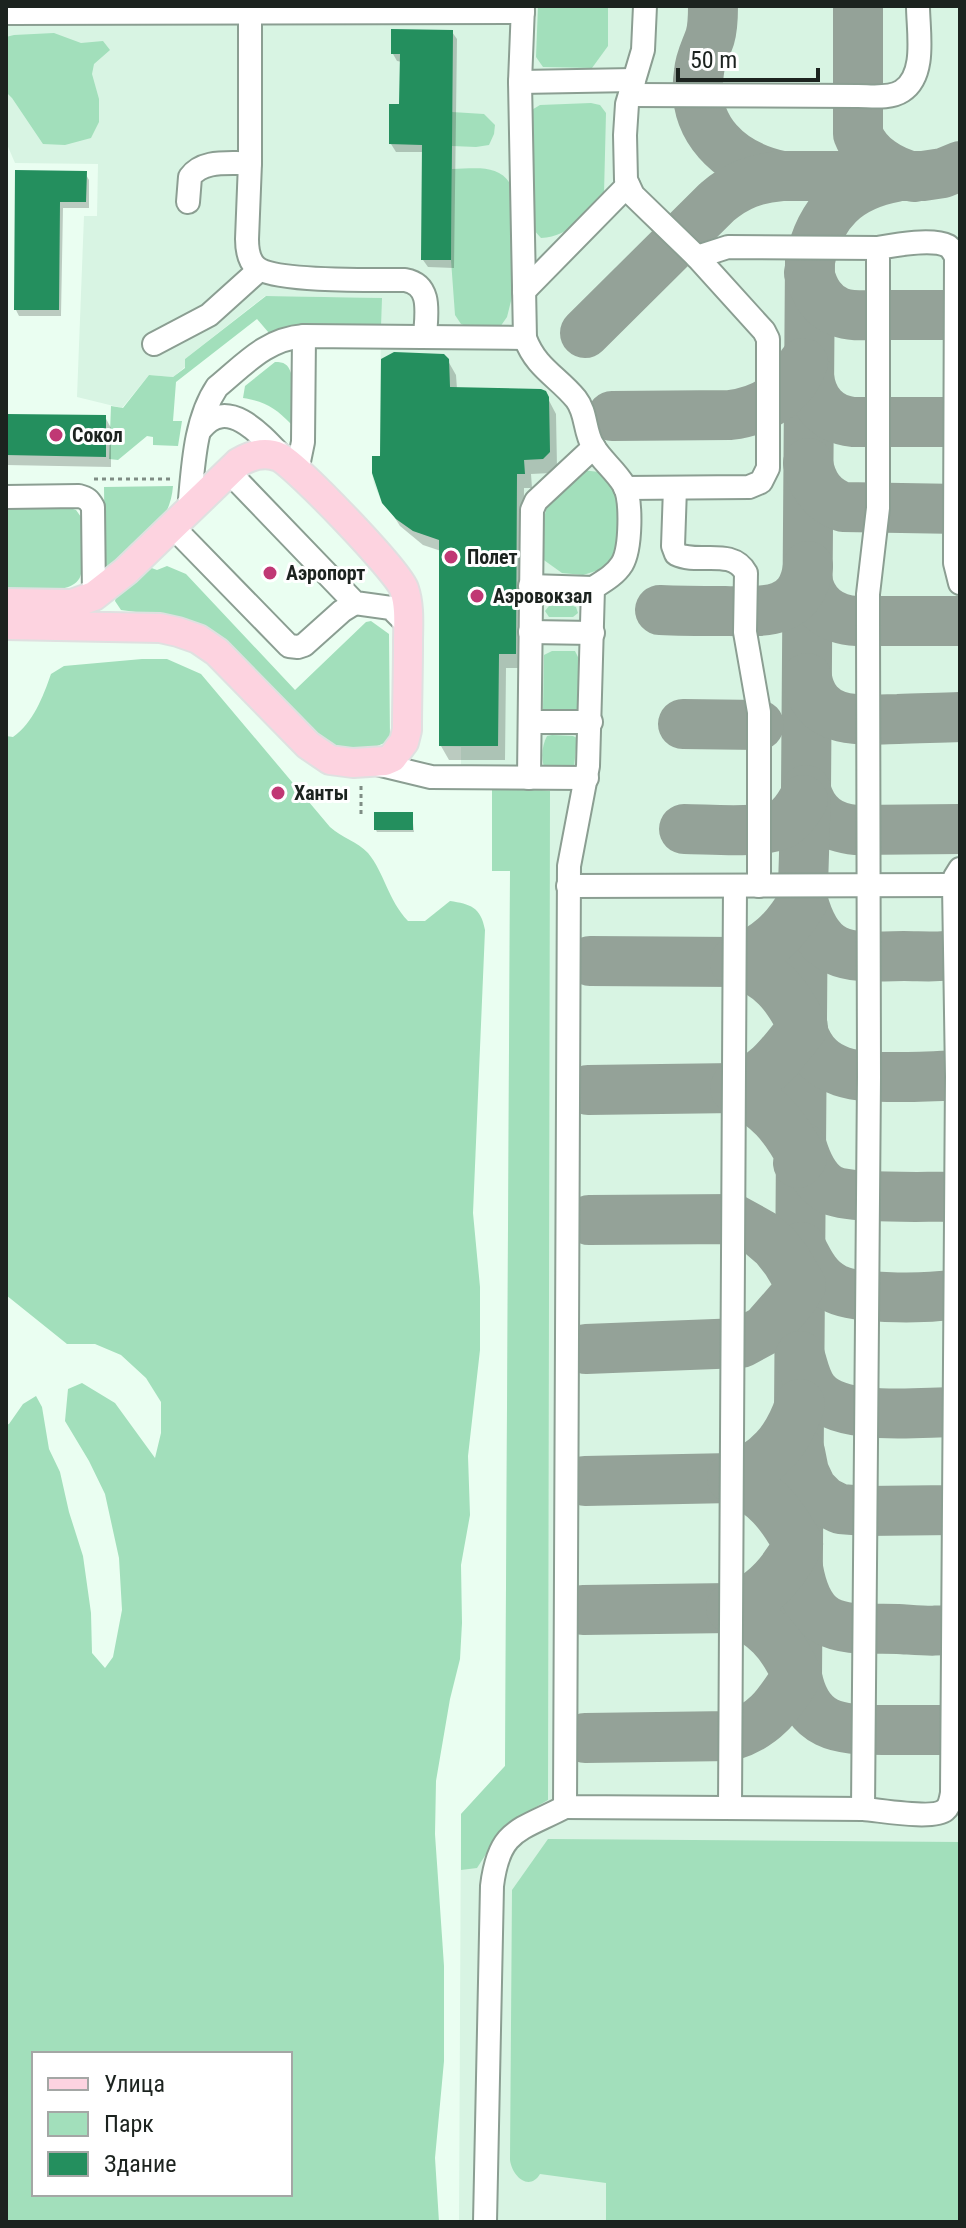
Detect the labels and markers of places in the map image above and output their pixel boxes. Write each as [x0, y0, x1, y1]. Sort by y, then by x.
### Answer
place label: Сокол [72, 423, 123, 447]
marker: Сокол [47, 426, 65, 444]
place label: Полет [467, 545, 518, 569]
marker: Полет [442, 548, 460, 566]
place label: Аэропорт [286, 561, 365, 585]
marker: Аэропорт [261, 564, 279, 582]
place label: Аэровокзал [493, 584, 592, 608]
marker: Аэровокзал [468, 587, 486, 605]
place label: Ханты [294, 781, 348, 805]
marker: Ханты [269, 784, 287, 802]

